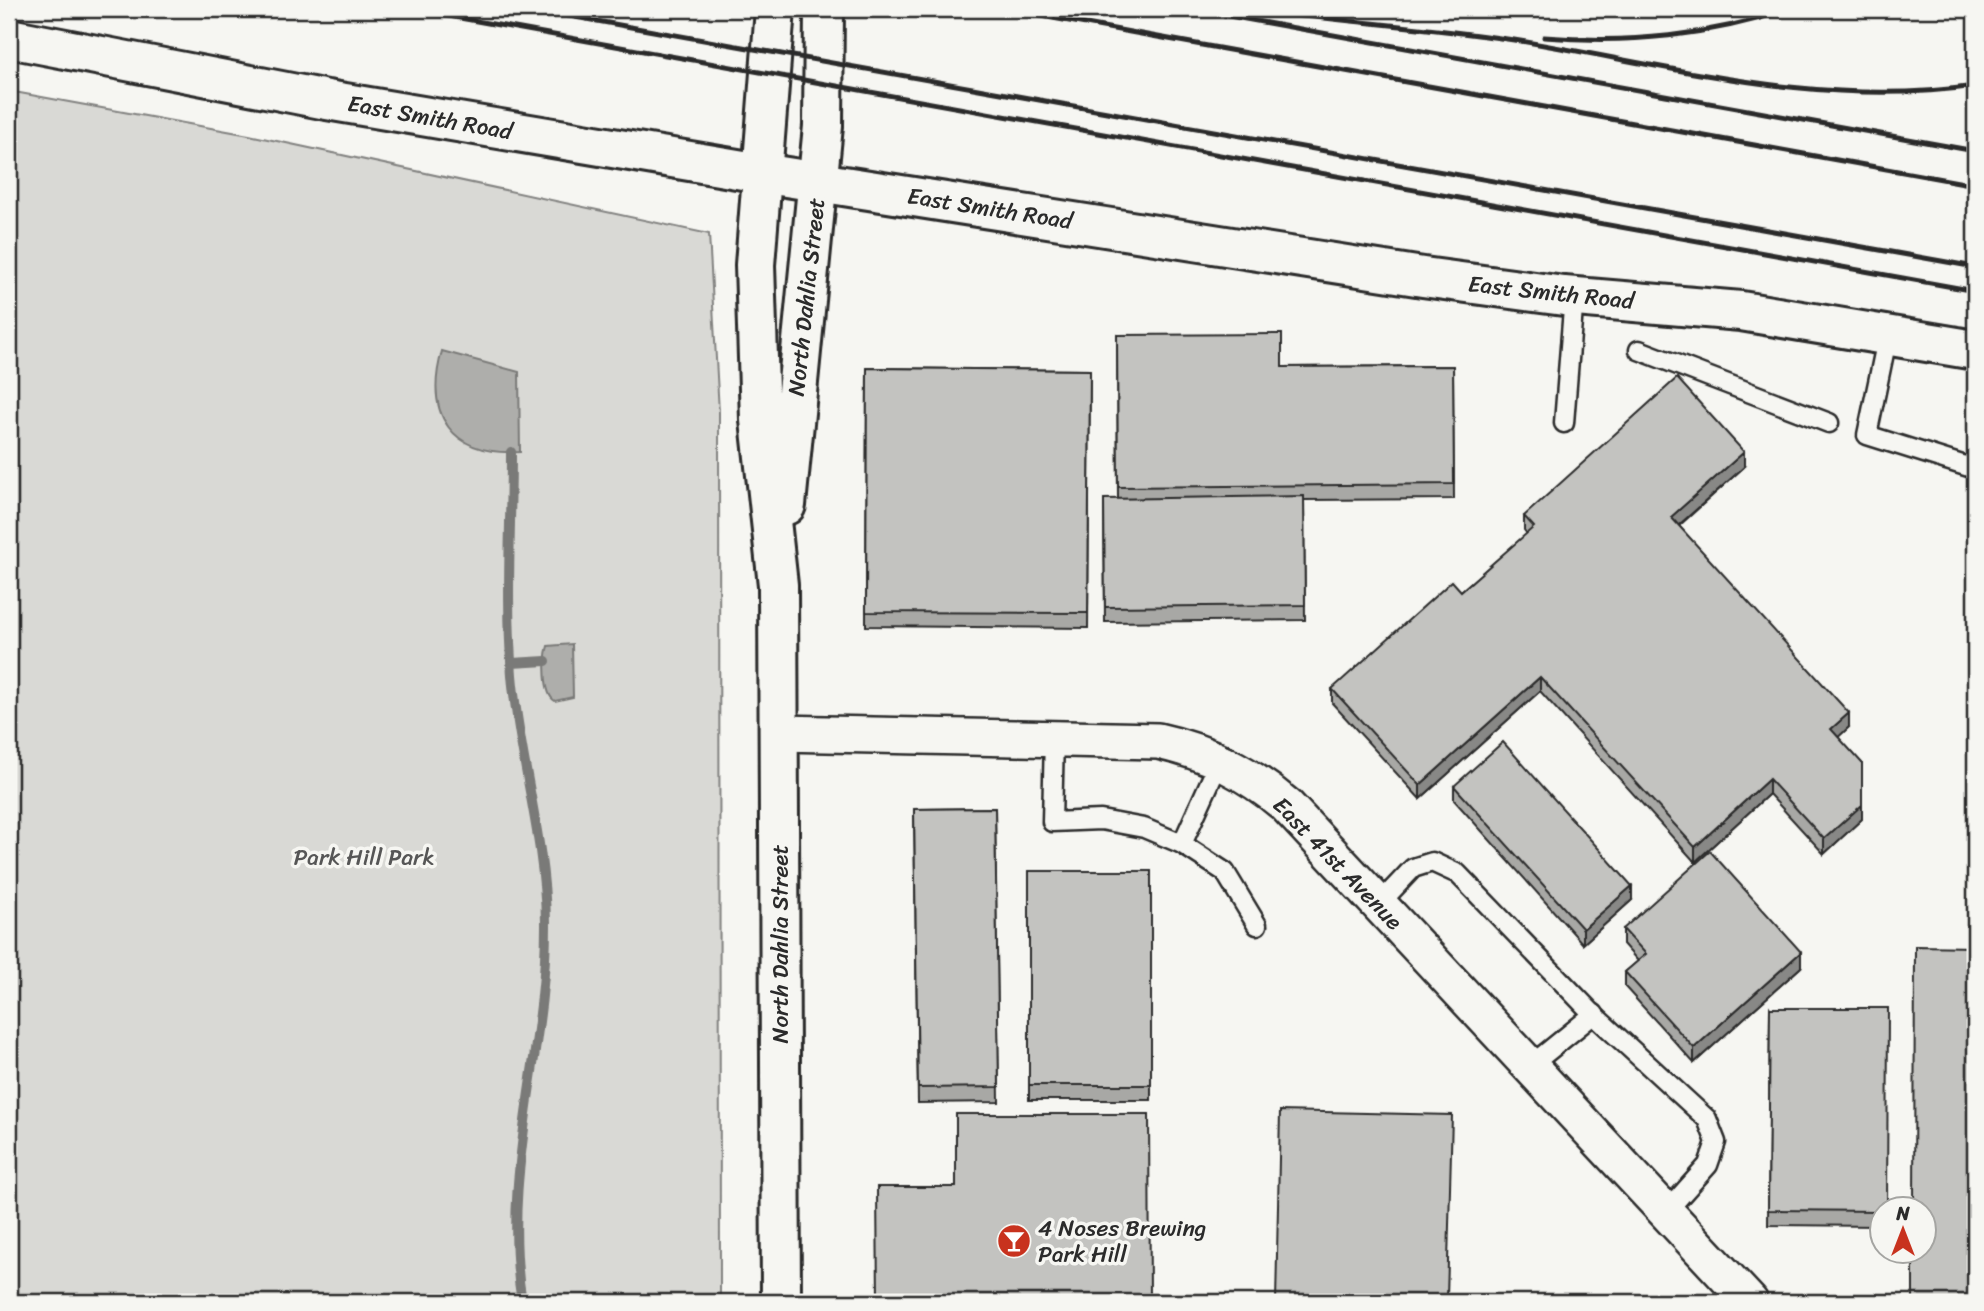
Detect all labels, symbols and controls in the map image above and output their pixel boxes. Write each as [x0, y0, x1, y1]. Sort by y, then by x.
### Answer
street label: East Smith Road [344, 83, 517, 152]
street label: East Smith Road [904, 175, 1077, 242]
street label: North Dahlia Street [776, 196, 837, 398]
street label: East Smith Road [1466, 263, 1638, 322]
street label: East 41st Avenue [1262, 786, 1413, 940]
park label: Park Hill Park [293, 837, 435, 878]
street label: North Dahlia Street [760, 844, 801, 1044]
north arrow [1868, 1196, 1938, 1266]
text: N [1895, 1197, 1910, 1230]
place label: 4 Noses Brewing Park Hill [1038, 1208, 1206, 1275]
bar icon: 4 Noses Brewing Park Hill [995, 1222, 1033, 1260]

